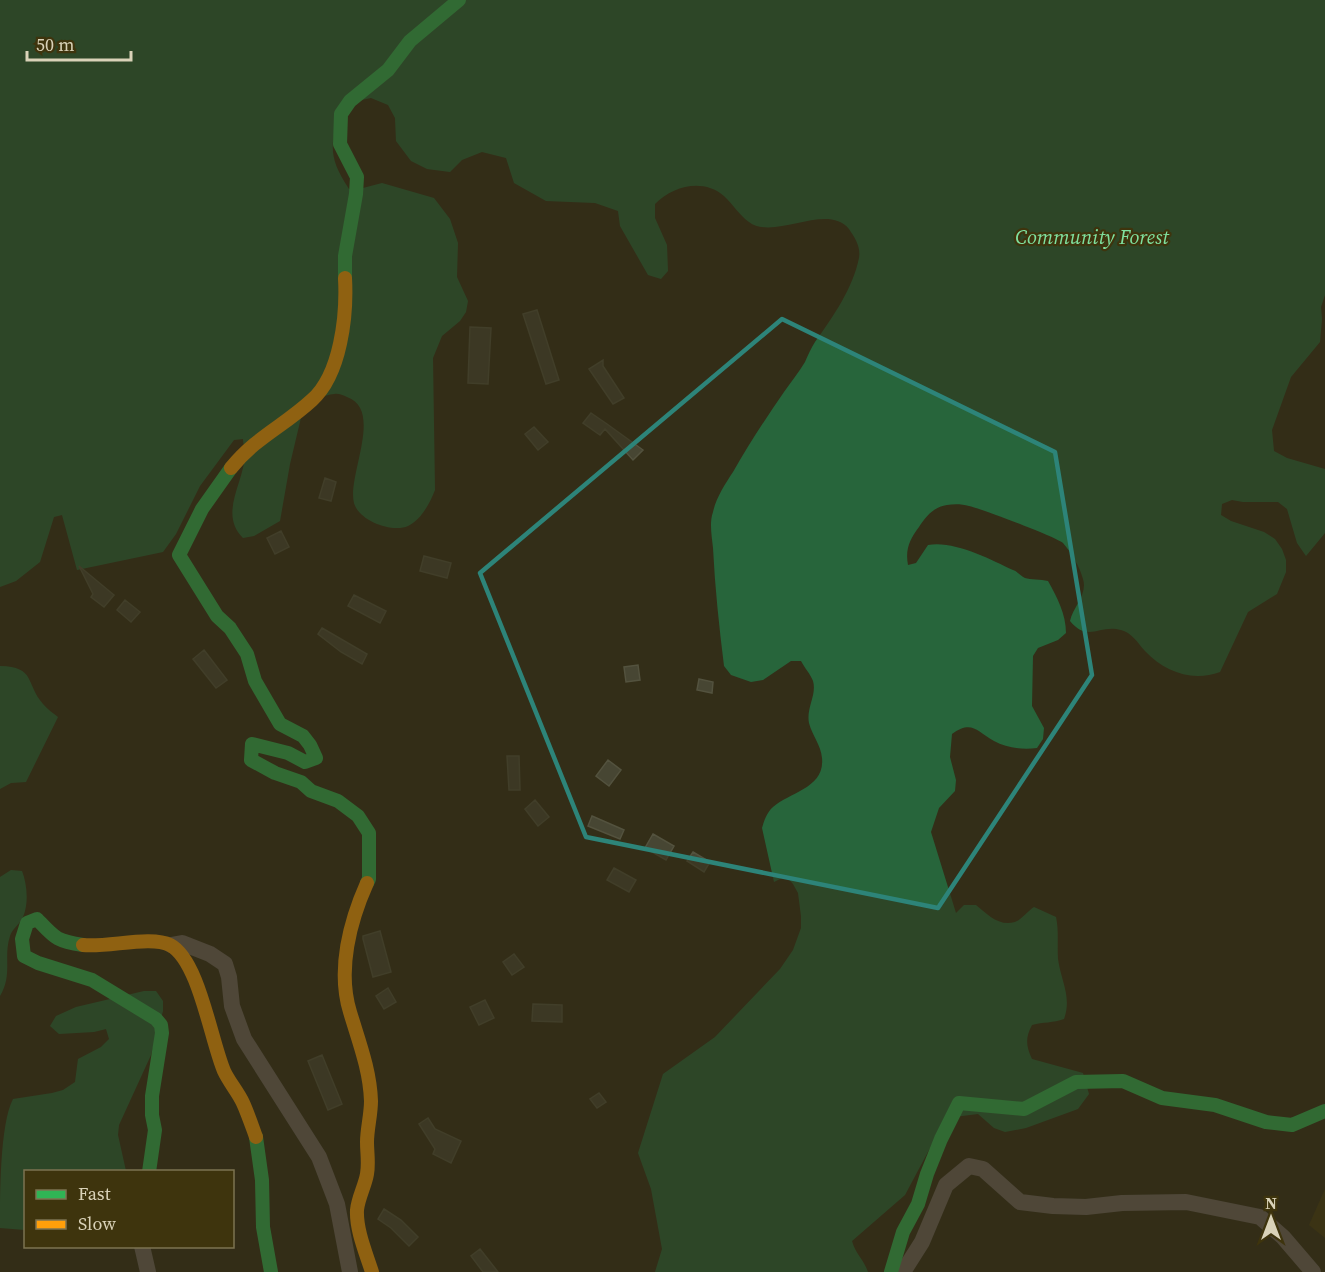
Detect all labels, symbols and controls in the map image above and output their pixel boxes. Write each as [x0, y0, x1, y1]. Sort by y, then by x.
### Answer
scale bar [27, 24, 130, 62]
text: 50 m [36, 32, 74, 57]
park label: Community Forest [1015, 223, 1170, 251]
legend [24, 1170, 234, 1248]
text: Fast [78, 1181, 111, 1206]
north arrow [1241, 1188, 1301, 1248]
text: N [1265, 1192, 1277, 1214]
text: Slow [78, 1211, 116, 1236]

